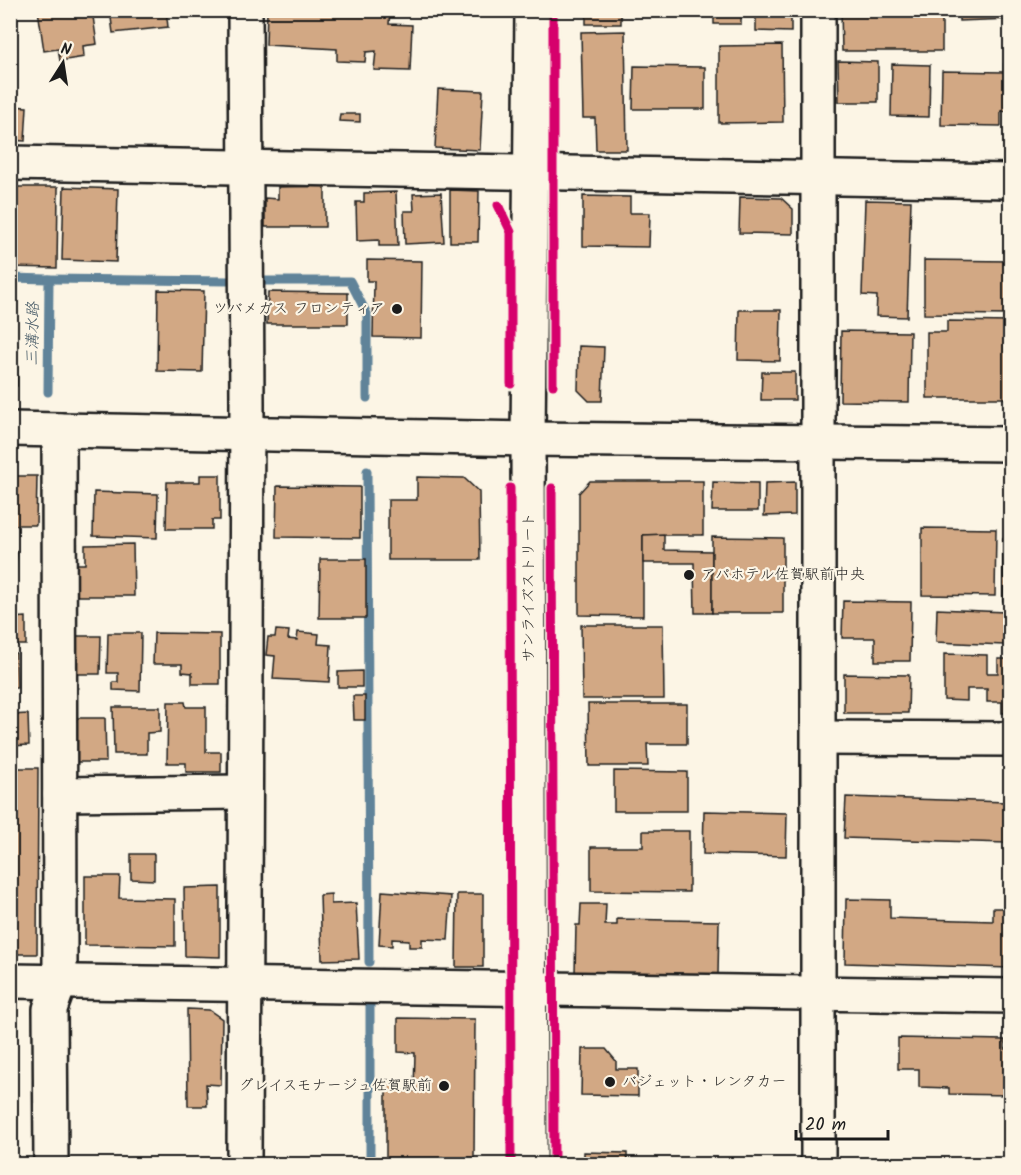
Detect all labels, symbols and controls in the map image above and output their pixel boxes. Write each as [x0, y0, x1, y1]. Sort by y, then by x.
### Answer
north arrow [33, 33, 93, 93]
text: N [58, 37, 73, 63]
place label: ツバメガス フロンティア [213, 297, 385, 321]
water label: 三溝水路 [20, 301, 46, 366]
marker: ツバメガス フロンティア [390, 302, 404, 316]
street label: サンライズストリート [517, 512, 541, 662]
place label: アパホテル佐賀駅前中央 [701, 563, 865, 587]
marker: アパホテル佐賀駅前中央 [682, 568, 696, 582]
place label: バジェット・レンタカー [622, 1070, 786, 1094]
place label: グレイスモナージュ佐賀駅前 [238, 1074, 432, 1098]
marker: バジェット・レンタカー [603, 1075, 617, 1089]
marker: グレイスモナージュ佐賀駅前 [437, 1079, 451, 1093]
scale bar [796, 1103, 888, 1141]
text: 20 m [805, 1111, 846, 1140]

